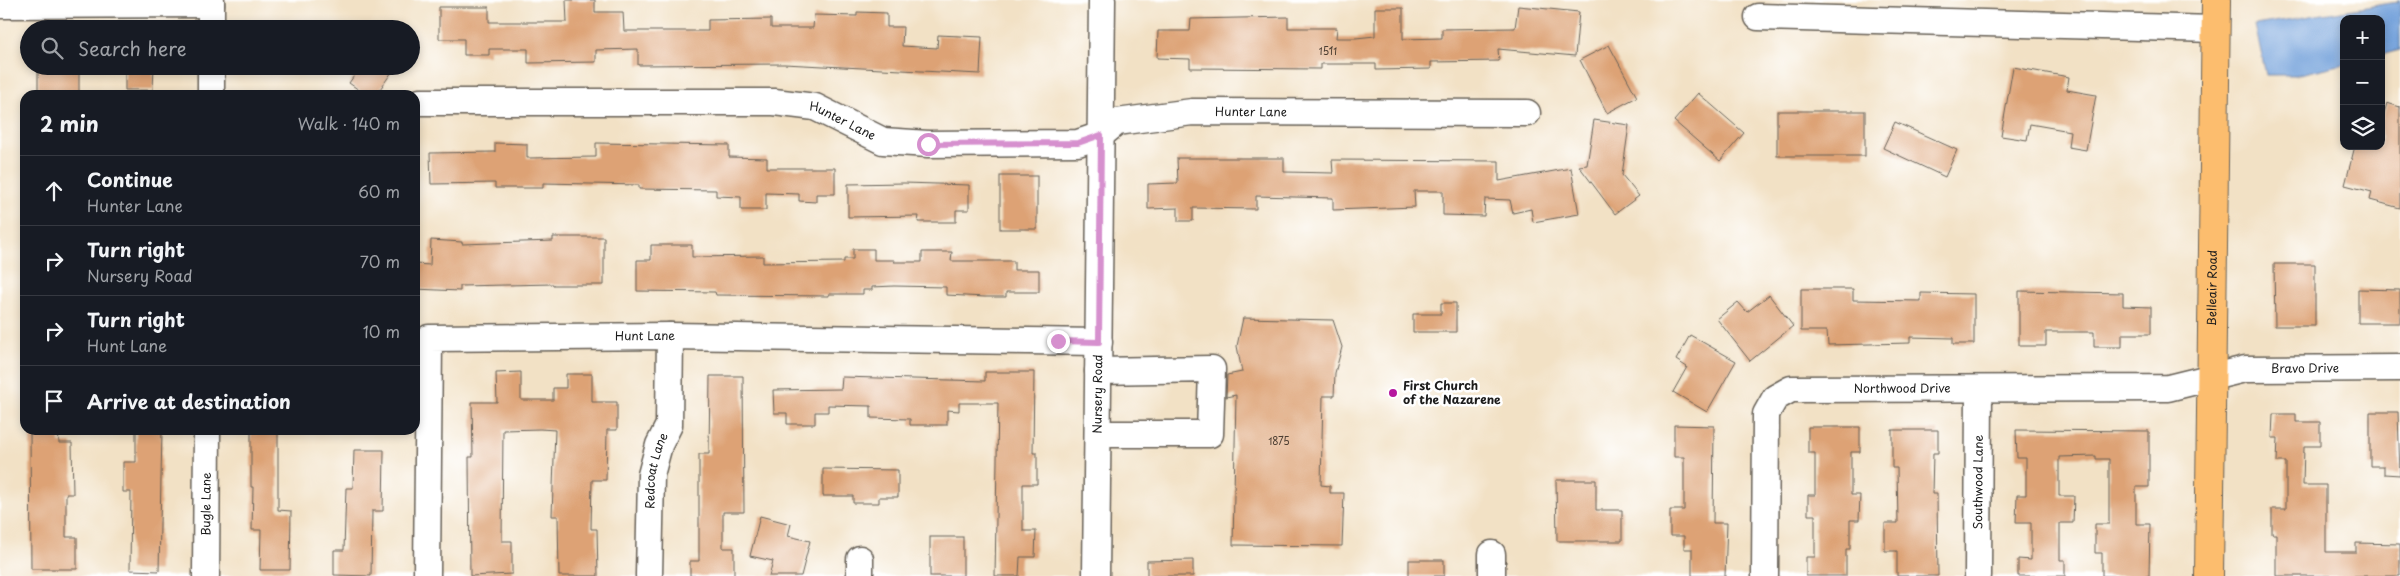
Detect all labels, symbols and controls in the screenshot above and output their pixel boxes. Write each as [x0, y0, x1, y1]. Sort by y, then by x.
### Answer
map controls [2340, 15, 2385, 150]
button: + [2340, 15, 2385, 60]
search box [20, 20, 420, 75]
icon: search [38, 34, 66, 62]
text: Search here [78, 34, 187, 62]
house number: 1511 [1319, 43, 1337, 58]
button: − [2340, 60, 2385, 105]
street label: Hunter Lane [809, 96, 879, 144]
street label: Hunter Lane [1215, 102, 1287, 120]
button: layers [2340, 105, 2385, 150]
text: 2 min [40, 107, 99, 139]
text: Walk · 140 m [298, 111, 400, 135]
route start [917, 133, 940, 156]
text: Continue [87, 165, 173, 193]
icon: ahead [40, 177, 68, 205]
text: 60 m [358, 179, 400, 203]
text: Hunter Lane [87, 193, 183, 217]
text: Turn right [87, 235, 185, 263]
icon: right [40, 247, 68, 275]
text: 70 m [360, 249, 400, 273]
street label: Belleair Road [2202, 250, 2221, 326]
text: Nursery Road [87, 263, 193, 287]
text: Turn right [87, 305, 185, 333]
icon: right [40, 317, 68, 345]
text: 10 m [363, 319, 400, 343]
street label: Hunt Lane [615, 326, 675, 344]
route end [1047, 330, 1070, 353]
text: Hunt Lane [87, 333, 167, 357]
street label: Nursery Road [1087, 354, 1106, 434]
street label: Bravo Drive [2271, 358, 2339, 377]
place label: First Church of the Nazarene [1403, 376, 1501, 408]
street label: Northwood Drive [1854, 379, 1951, 397]
icon: arrive [40, 387, 68, 415]
text: Arrive at destination [87, 387, 291, 415]
marker: First Church of the Nazarene [1387, 387, 1399, 399]
street label: Redcoat Lane [640, 429, 672, 509]
house number: 1875 [1268, 433, 1290, 448]
street label: Southwood Lane [1968, 434, 1987, 529]
street label: Bugle Lane [196, 472, 215, 536]

